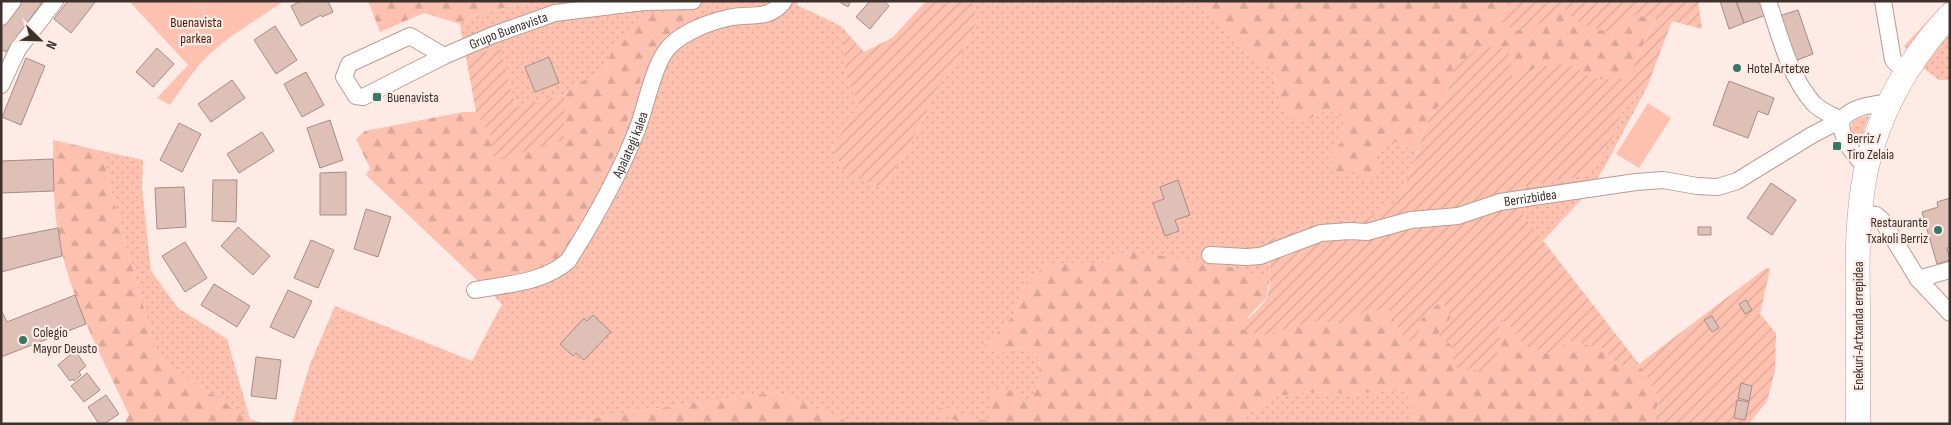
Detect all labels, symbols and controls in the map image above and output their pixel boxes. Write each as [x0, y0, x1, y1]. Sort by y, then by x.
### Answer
street label: Grupo Buenavista [466, 8, 550, 53]
park label: Buenavista parkea [170, 14, 222, 47]
north arrow [15, 15, 65, 65]
text: N [42, 38, 61, 52]
place label: Hotel Artetxe [1747, 60, 1810, 77]
marker: Hotel Artetxe [1731, 62, 1743, 74]
place label: Buenavista [387, 89, 439, 106]
marker: Buenavista [371, 91, 383, 103]
street label: Apalategi kalea [608, 110, 651, 181]
place label: Berriz / Tiro Zelaia [1847, 130, 1894, 163]
marker: Berriz / Tiro Zelaia [1831, 140, 1843, 152]
street label: Berrizbidea [1503, 185, 1558, 210]
place label: Restaurante Txakoli Berriz [1866, 214, 1928, 247]
marker: Restaurante Txakoli Berriz [1932, 224, 1944, 236]
street label: Enekuri-Artxanda errepidea [1850, 261, 1867, 391]
place label: Colegio Mayor Deusto [33, 324, 98, 357]
marker: Colegio Mayor Deusto [17, 334, 29, 346]

